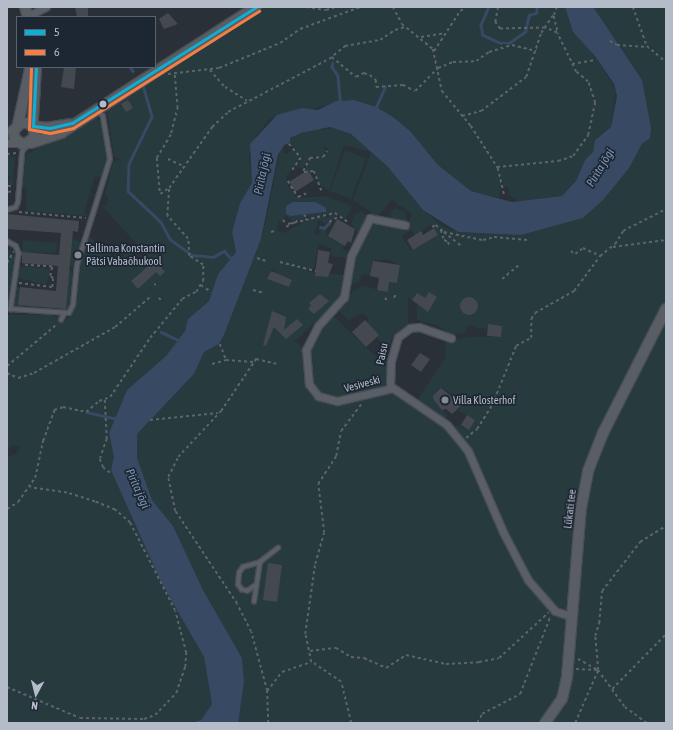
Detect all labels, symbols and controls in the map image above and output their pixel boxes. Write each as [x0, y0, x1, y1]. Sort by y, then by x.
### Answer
legend [16, 16, 156, 68]
text: 5 [54, 25, 60, 39]
text: 6 [54, 45, 60, 59]
unlabelled marker [98, 99, 108, 109]
water label: Pirita jõgi [584, 146, 618, 190]
water label: Pirita jõgi [252, 152, 274, 196]
place label: Tallinna Konstantin Pätsi Vabaõhukool [86, 242, 165, 268]
marker: Tallinna Konstantin Pätsi Vabaõhukool [73, 250, 83, 260]
street label: Paisu [373, 342, 391, 366]
street label: Vesiveski [343, 373, 381, 395]
place label: Villa Klosterhof [453, 393, 515, 407]
marker: Villa Klosterhof [440, 395, 450, 405]
water label: Pirita jõgi [122, 467, 152, 511]
street label: Lükati tee [561, 488, 579, 530]
north arrow [16, 674, 56, 714]
text: N [31, 700, 38, 712]

